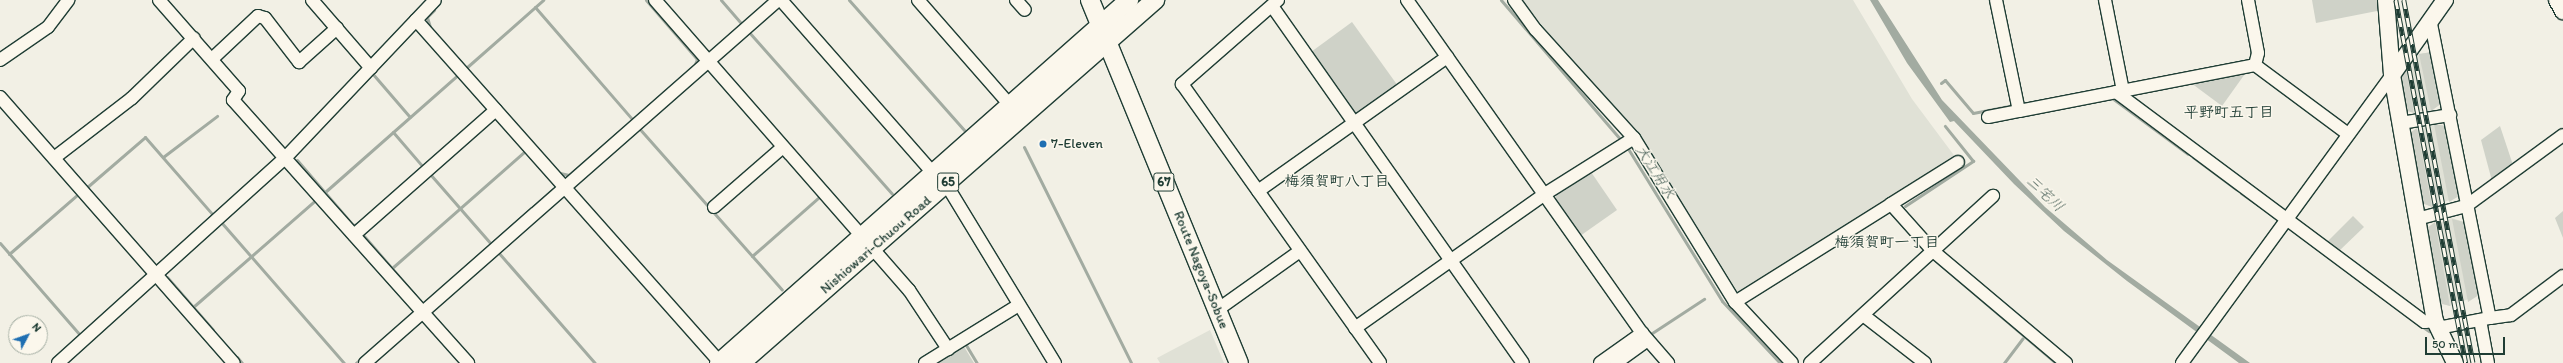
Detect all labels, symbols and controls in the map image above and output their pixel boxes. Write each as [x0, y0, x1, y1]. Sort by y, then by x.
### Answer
district label: 平野町五丁目 [2184, 104, 2274, 122]
place label: 7-Eleven [1051, 136, 1103, 152]
marker: 7-Eleven [1038, 139, 1048, 149]
water label: 大江用水 [1631, 142, 1679, 202]
road number: 65 [937, 171, 959, 193]
road number: 67 [1153, 171, 1175, 193]
water label: 三宅川 [2022, 172, 2068, 216]
district label: 梅須賀町八丁目 [1285, 173, 1389, 191]
street label: Nishiowari-Chuou Road [817, 192, 935, 298]
street label: Route Nagoya-Sobue [1170, 209, 1232, 331]
district label: 梅須賀町一丁目 [1835, 234, 1939, 252]
north arrow [8, 315, 48, 355]
text: N [29, 320, 44, 335]
scale bar [2427, 329, 2507, 355]
text: 50 m [2432, 337, 2458, 351]

